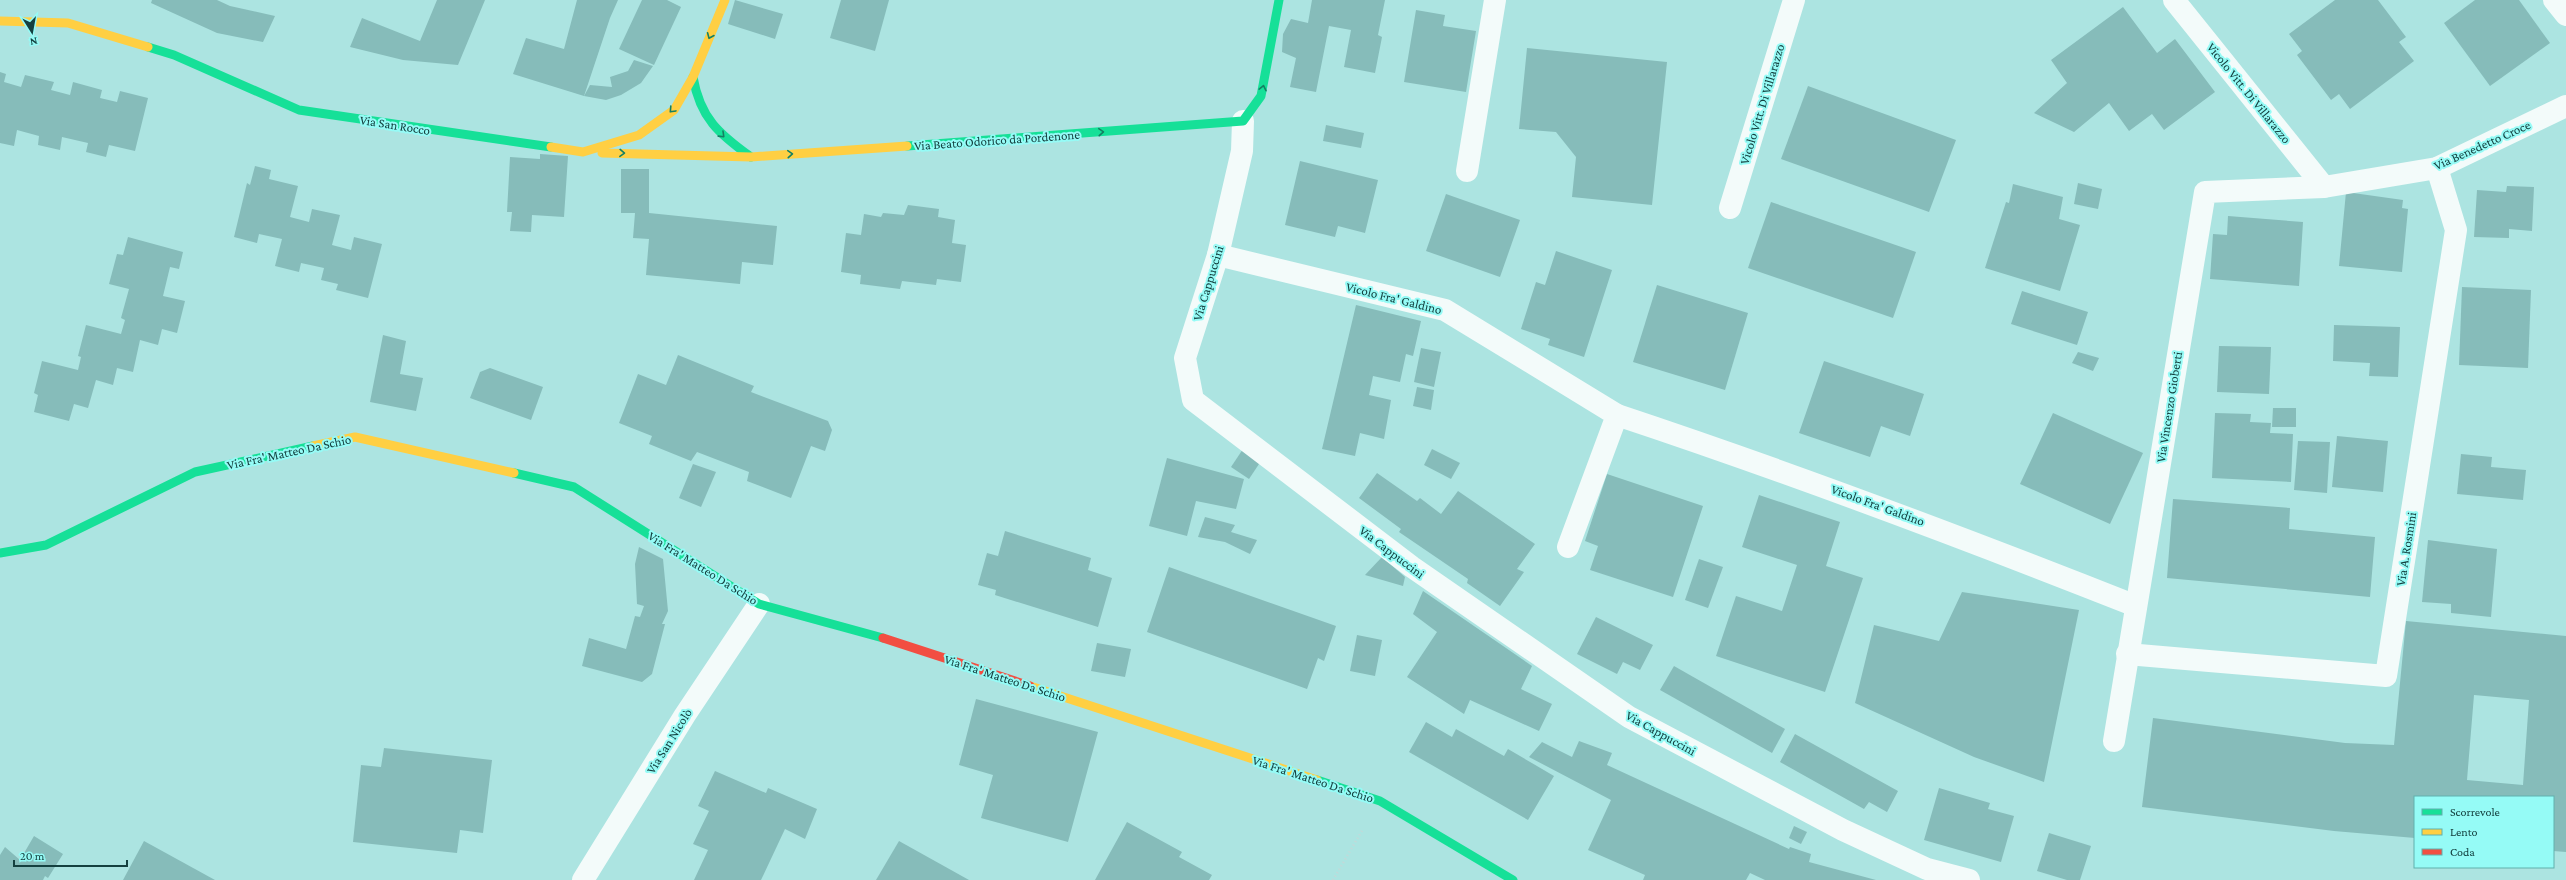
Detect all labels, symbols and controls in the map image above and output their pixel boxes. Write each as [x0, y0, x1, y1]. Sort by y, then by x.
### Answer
north arrow [12, 12, 52, 52]
one-way arrow [707, 32, 715, 39]
text: N [29, 35, 39, 49]
street label: Vicolo Vitt. Di Villarazzo [2204, 40, 2294, 146]
street label: Vicolo Vitt. Di Villarazzo [1737, 42, 1787, 166]
one-way arrow [1258, 85, 1267, 91]
one-way arrow [670, 105, 677, 113]
street label: Via San Rocco [359, 112, 431, 138]
street label: Via Benedetto Croce [2431, 117, 2533, 173]
street label: Via Beato Odorico da Pordenone [914, 127, 1081, 153]
one-way arrow [1098, 127, 1104, 136]
one-way arrow [717, 130, 725, 138]
one-way arrow [619, 149, 625, 157]
one-way arrow [787, 150, 793, 158]
street label: Via Cappuccini [1189, 243, 1227, 322]
street label: Vicolo Fra' Galdino [1345, 279, 1443, 317]
street label: Via Vincenzo Gioberti [2153, 350, 2185, 463]
street label: Via Fra' Matteo Da Schio [226, 432, 352, 472]
street label: Vicolo Fra' Galdino [1829, 481, 1927, 529]
street label: Via A. Rosmini [2393, 510, 2419, 587]
street label: Via Cappuccini [1356, 523, 1428, 582]
street label: Via Fra' Matteo Da Schio [645, 528, 761, 608]
street label: Via Fra' Matteo Da Schio [943, 651, 1067, 705]
street label: Via San Nicolò [643, 706, 695, 776]
street label: Via Cappuccini [1623, 708, 1699, 759]
street label: Via Fra' Matteo Da Schio [1251, 752, 1375, 806]
legend [2414, 796, 2554, 868]
text: Scorrevole [2450, 805, 2500, 819]
text: Lento [2450, 825, 2478, 839]
scale bar [14, 842, 127, 868]
text: Coda [2450, 845, 2475, 859]
text: 20 m [20, 849, 45, 863]

